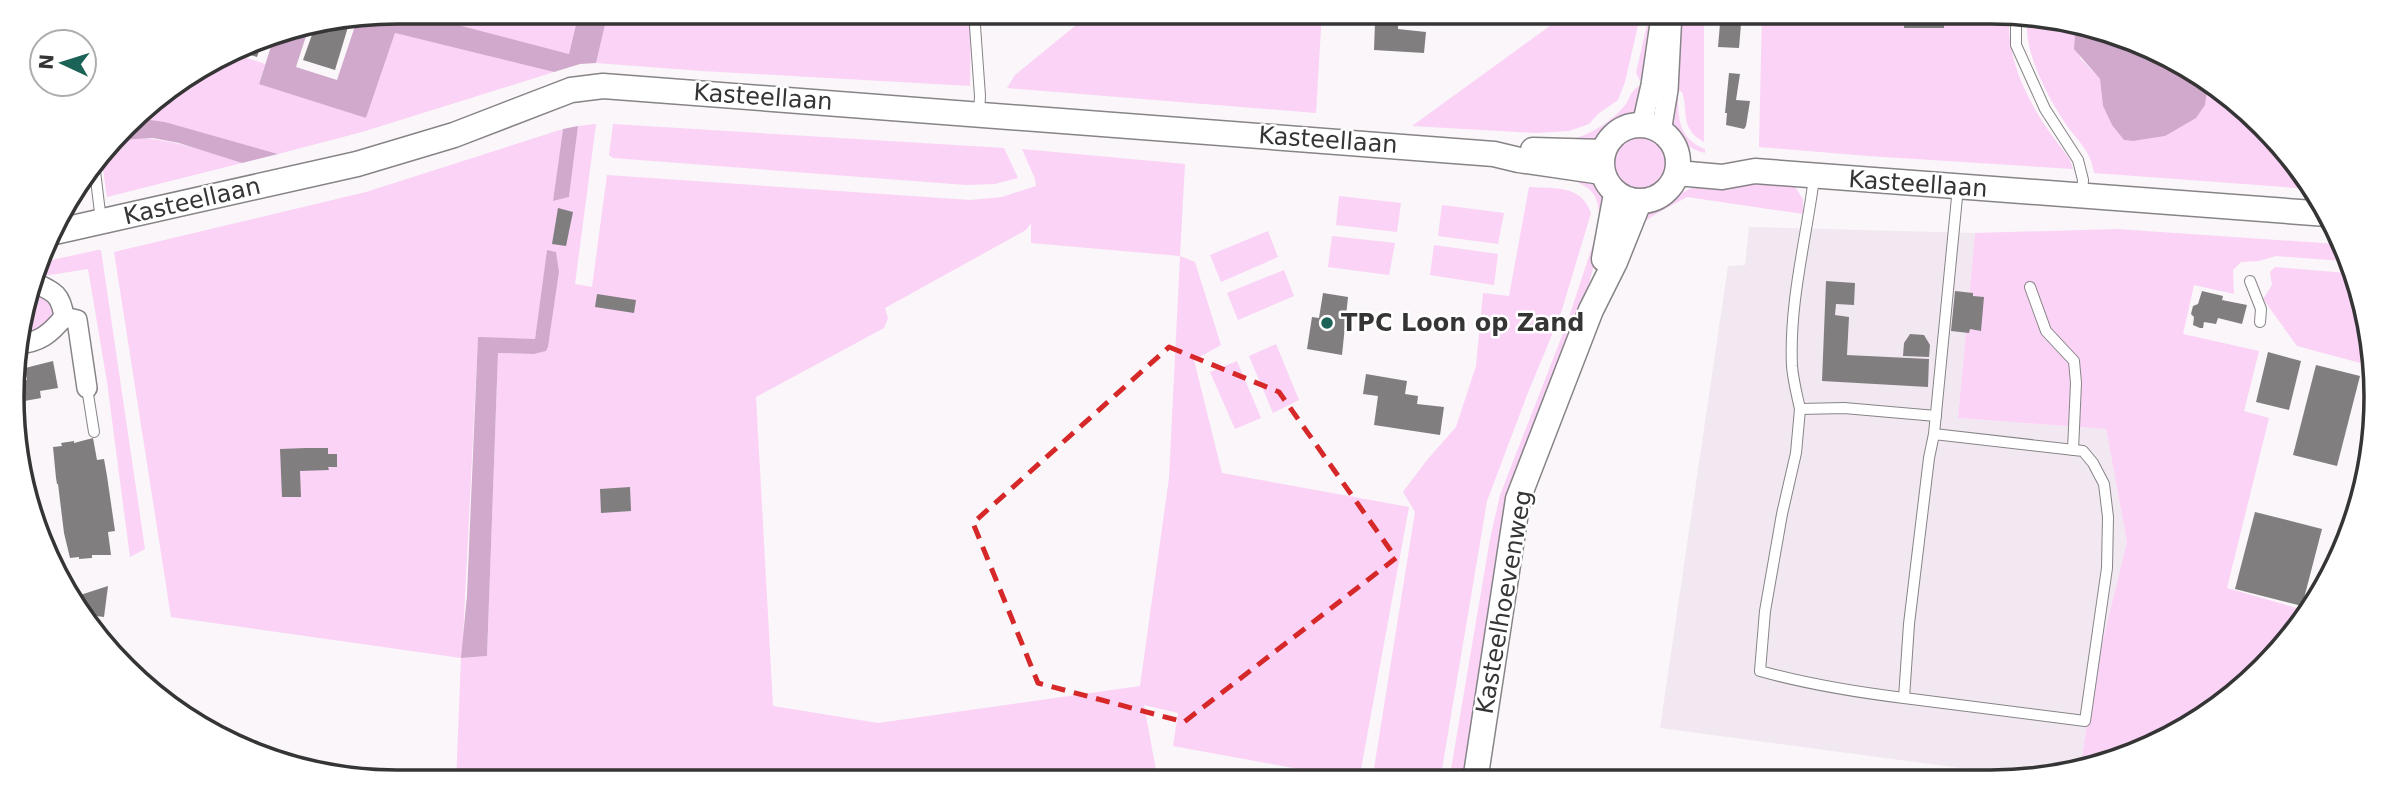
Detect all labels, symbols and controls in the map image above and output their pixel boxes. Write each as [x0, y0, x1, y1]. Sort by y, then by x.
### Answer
north arrow [28, 28, 98, 98]
text: N [35, 53, 58, 71]
street label: Kasteellaan [692, 78, 834, 116]
street label: Kasteellaan [1257, 121, 1399, 159]
street label: Kasteellaan [1847, 165, 1989, 203]
street label: Kasteellaan [121, 172, 263, 230]
place label: TPC Loon op Zand [1341, 309, 1585, 337]
marker: TPC Loon op Zand [1319, 315, 1335, 331]
street label: Kasteelhoevenweg [1471, 488, 1537, 716]

